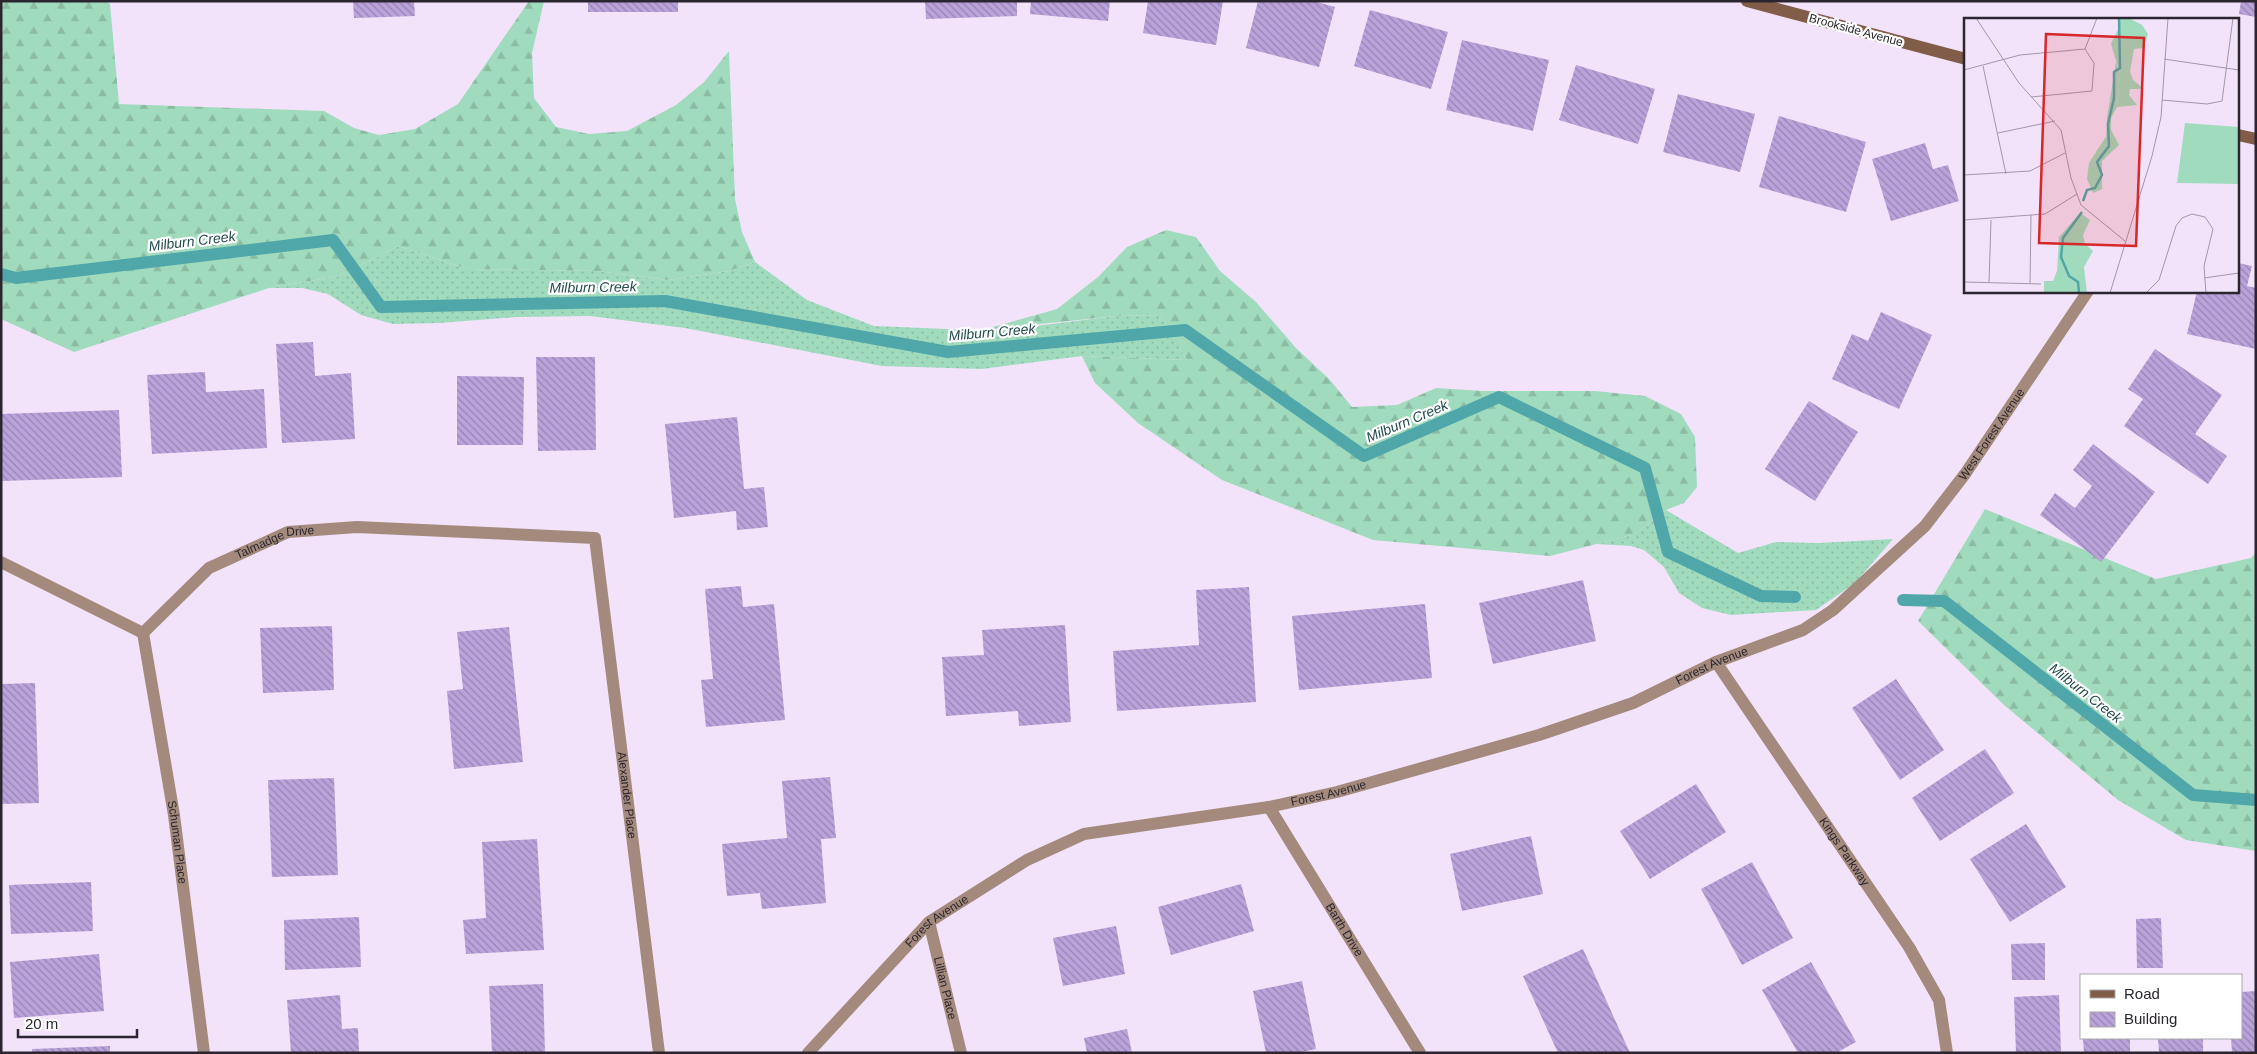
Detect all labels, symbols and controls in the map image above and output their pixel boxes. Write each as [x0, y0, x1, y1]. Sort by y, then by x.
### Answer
street label: Brookside Avenue [1808, 11, 1905, 49]
inset map [1964, 18, 2240, 292]
water label: Milburn Creek [148, 228, 237, 254]
water label: Milburn Creek [549, 278, 638, 296]
water label: Milburn Creek [948, 320, 1037, 344]
street label: West Forest Avenue [1956, 385, 2028, 483]
water label: Milburn Creek [1364, 396, 1451, 445]
street label: Talmadge Drive [233, 523, 315, 562]
street label: Forest Avenue [1674, 644, 1750, 688]
water label: Milburn Creek [2047, 660, 2126, 727]
street label: Alexander Place [615, 751, 639, 840]
street label: Forest Avenue [1289, 777, 1368, 809]
street label: Schuman Place [165, 799, 190, 885]
street label: Kings Parkway [1816, 815, 1872, 888]
street label: Forest Avenue [902, 892, 971, 950]
street label: Barth Drive [1323, 900, 1366, 959]
street label: Lillian Place [931, 955, 960, 1021]
legend [2080, 974, 2242, 1039]
text: Road [2124, 985, 2160, 1002]
scale bar [18, 1006, 136, 1038]
text: Building [2124, 1010, 2177, 1027]
text: 20 m [25, 1015, 58, 1032]

